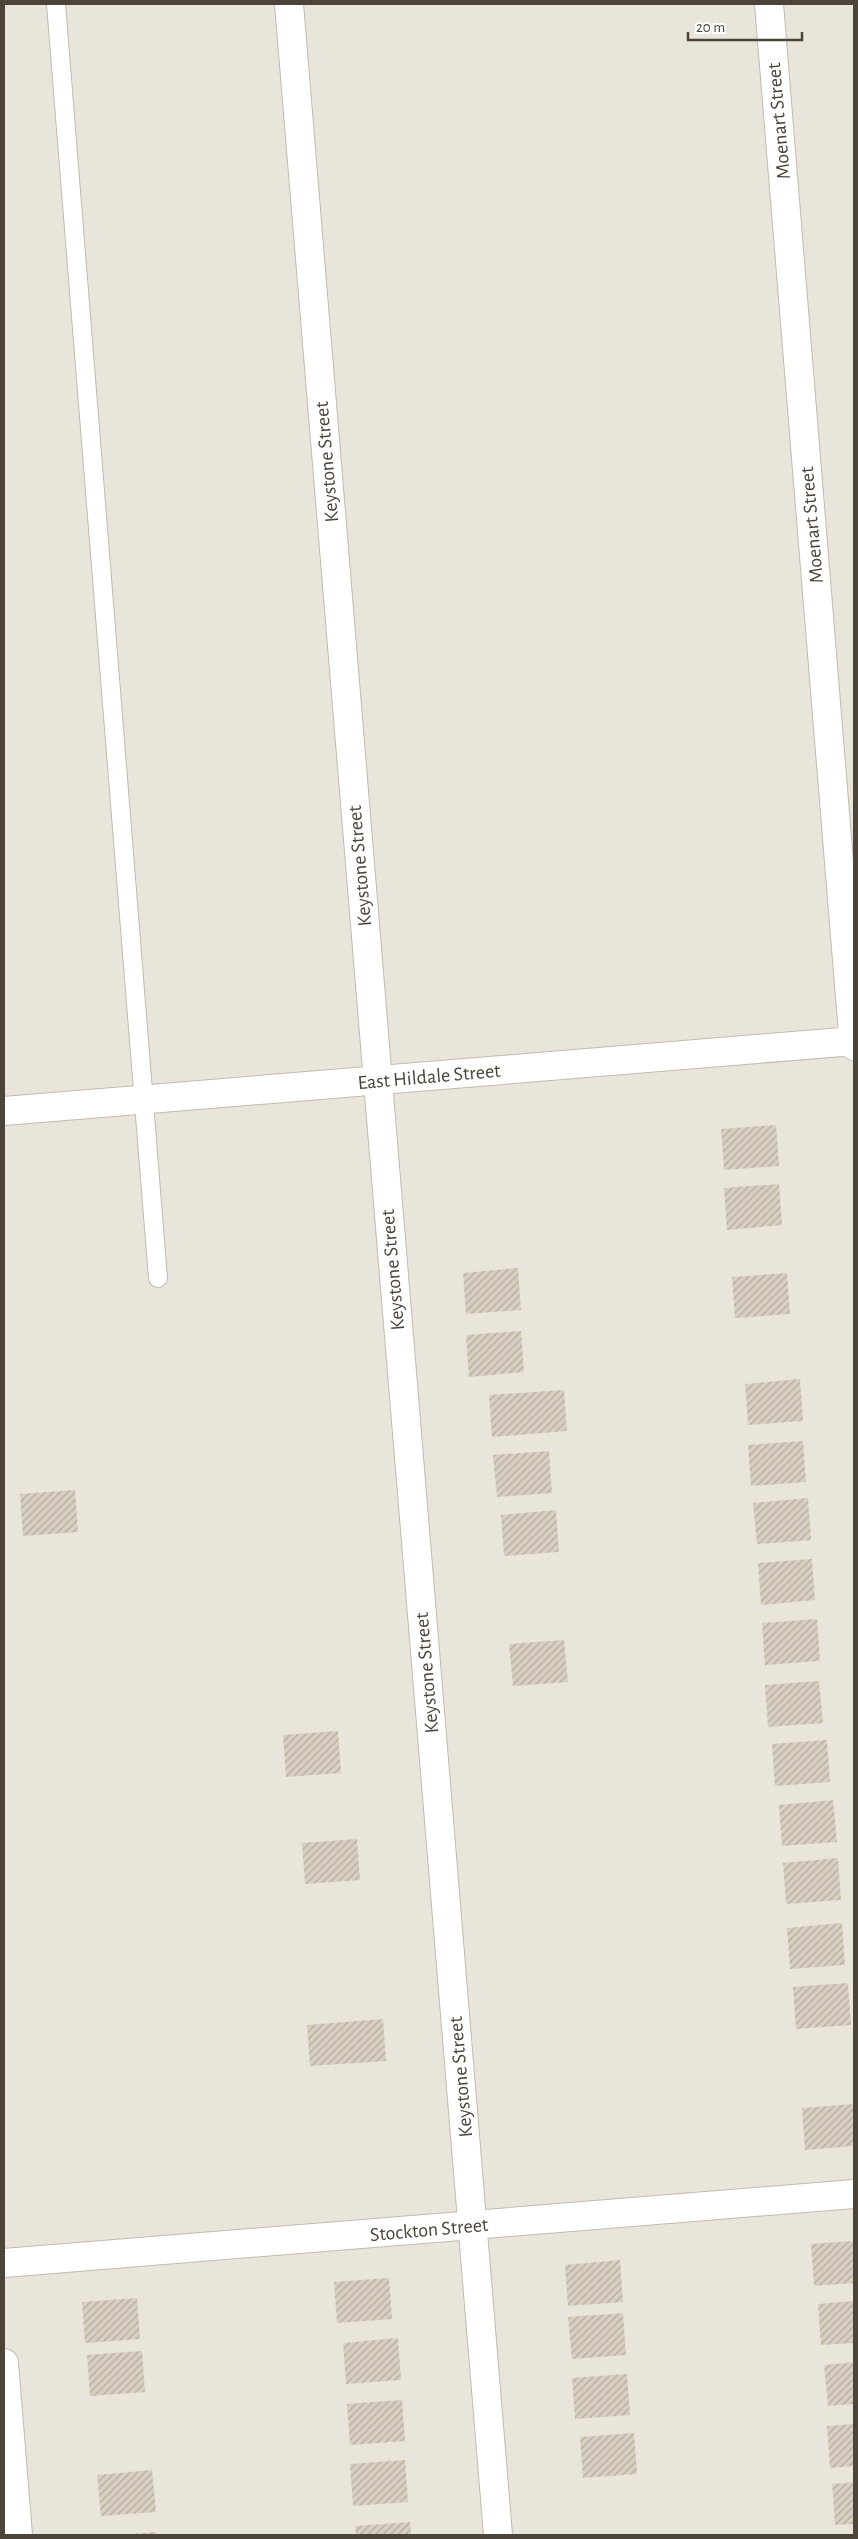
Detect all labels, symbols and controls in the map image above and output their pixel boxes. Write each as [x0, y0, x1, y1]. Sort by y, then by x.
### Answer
scale bar [688, 10, 802, 42]
text: 20 m [696, 20, 725, 35]
street label: Moenart Street [764, 61, 794, 180]
street label: Keystone Street [312, 400, 342, 523]
street label: Moenart Street [797, 465, 827, 584]
street label: Keystone Street [345, 804, 375, 927]
street label: East Hildale Street [357, 1061, 502, 1093]
street label: Keystone Street [378, 1208, 408, 1331]
street label: Keystone Street [412, 1611, 442, 1734]
street label: Keystone Street [446, 2015, 476, 2138]
street label: Stockton Street [369, 2215, 490, 2245]

